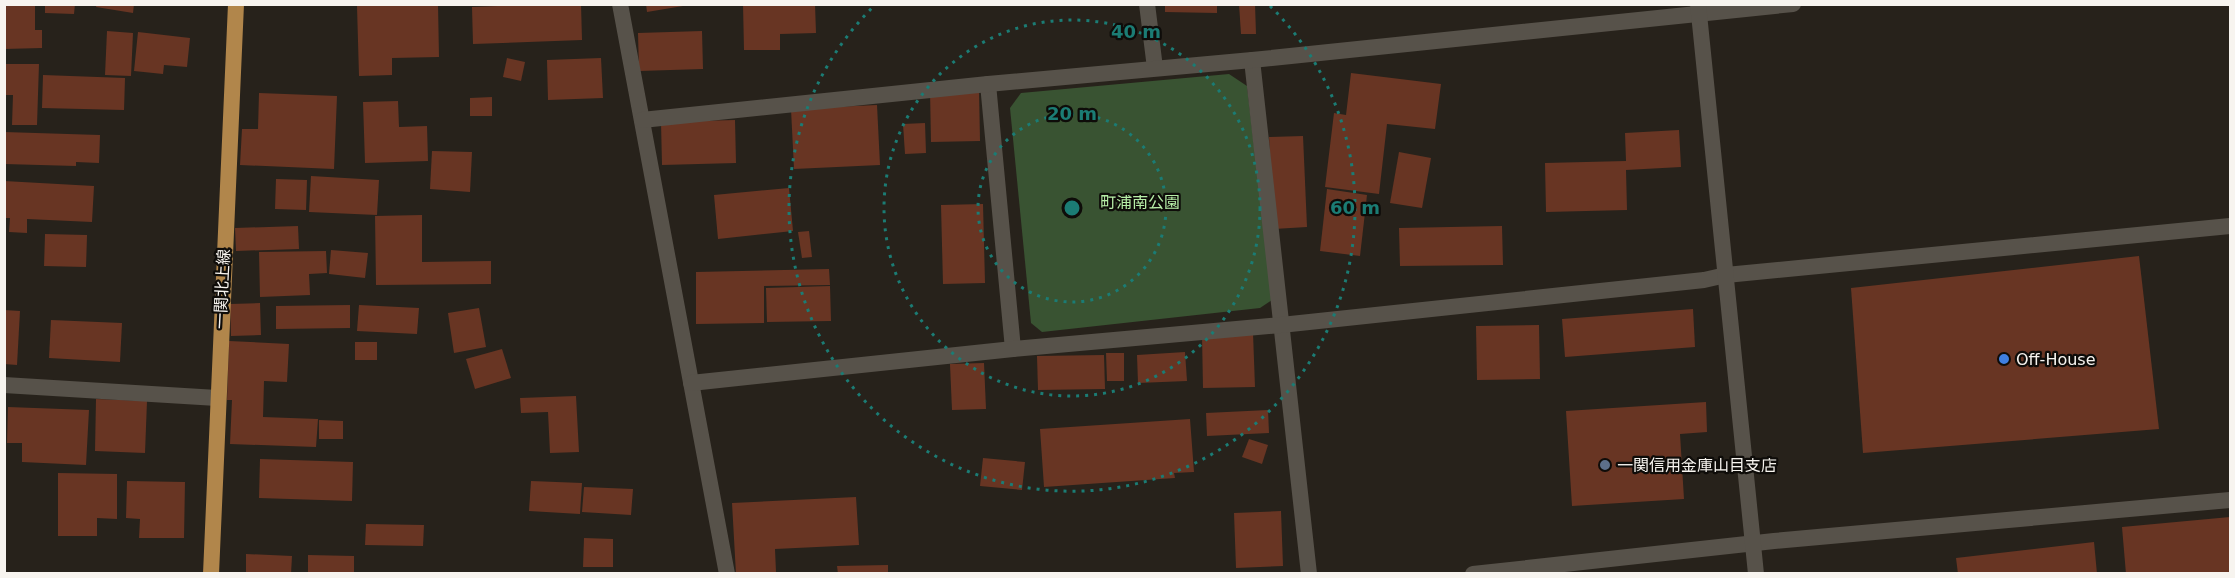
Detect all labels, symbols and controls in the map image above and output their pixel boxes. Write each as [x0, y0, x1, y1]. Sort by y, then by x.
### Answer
text: 40 m [1111, 21, 1161, 42]
text: 20 m [1047, 103, 1097, 124]
park label: 町浦南公園 [1100, 193, 1180, 212]
text: 60 m [1330, 197, 1380, 218]
centre of rings [1062, 198, 1082, 218]
street label: 一関北上線 [210, 249, 234, 329]
place label: Off-House [2016, 350, 2096, 369]
marker: Off-House [1997, 352, 2011, 366]
place label: 一関信用金庫山目支店 [1617, 456, 1777, 475]
marker: 一関信用金庫山目支店 [1598, 458, 1612, 472]

